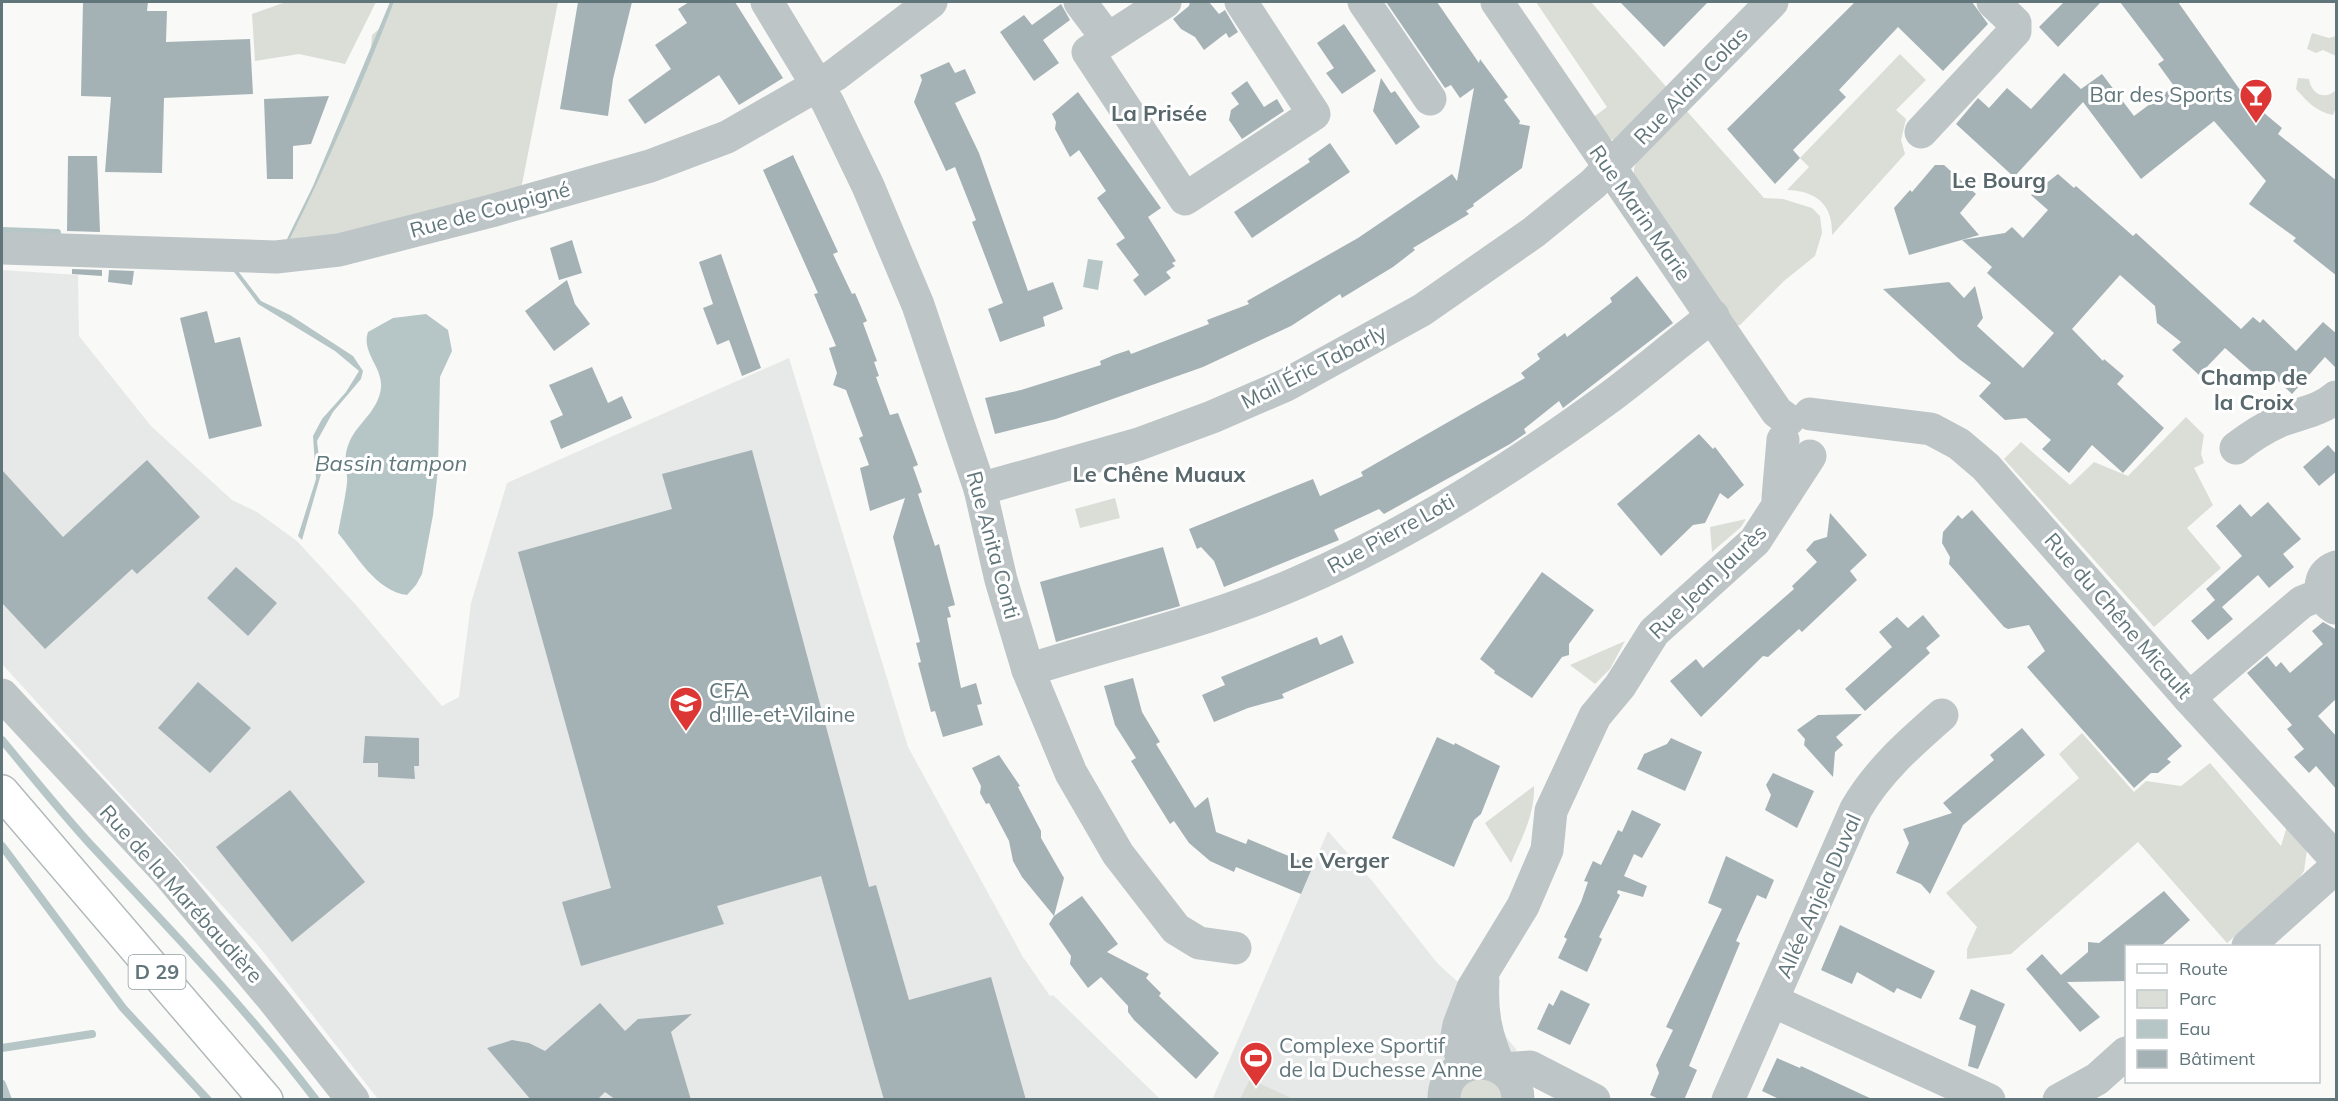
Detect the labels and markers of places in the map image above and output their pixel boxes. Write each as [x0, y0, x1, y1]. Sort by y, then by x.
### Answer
bar icon: Bar des Sports [2238, 77, 2274, 124]
place label: Bar des Sports [2089, 81, 2233, 107]
place label: CFA d'Ille-et-Vilaine [709, 677, 855, 727]
school or university icon: CFA d'Ille-et-Vilaine [668, 685, 704, 732]
place label: Complexe Sportif de la Duchesse Anne [1279, 1032, 1483, 1082]
sports icon: Complexe Sportif de la Duchesse Anne [1238, 1040, 1274, 1087]

